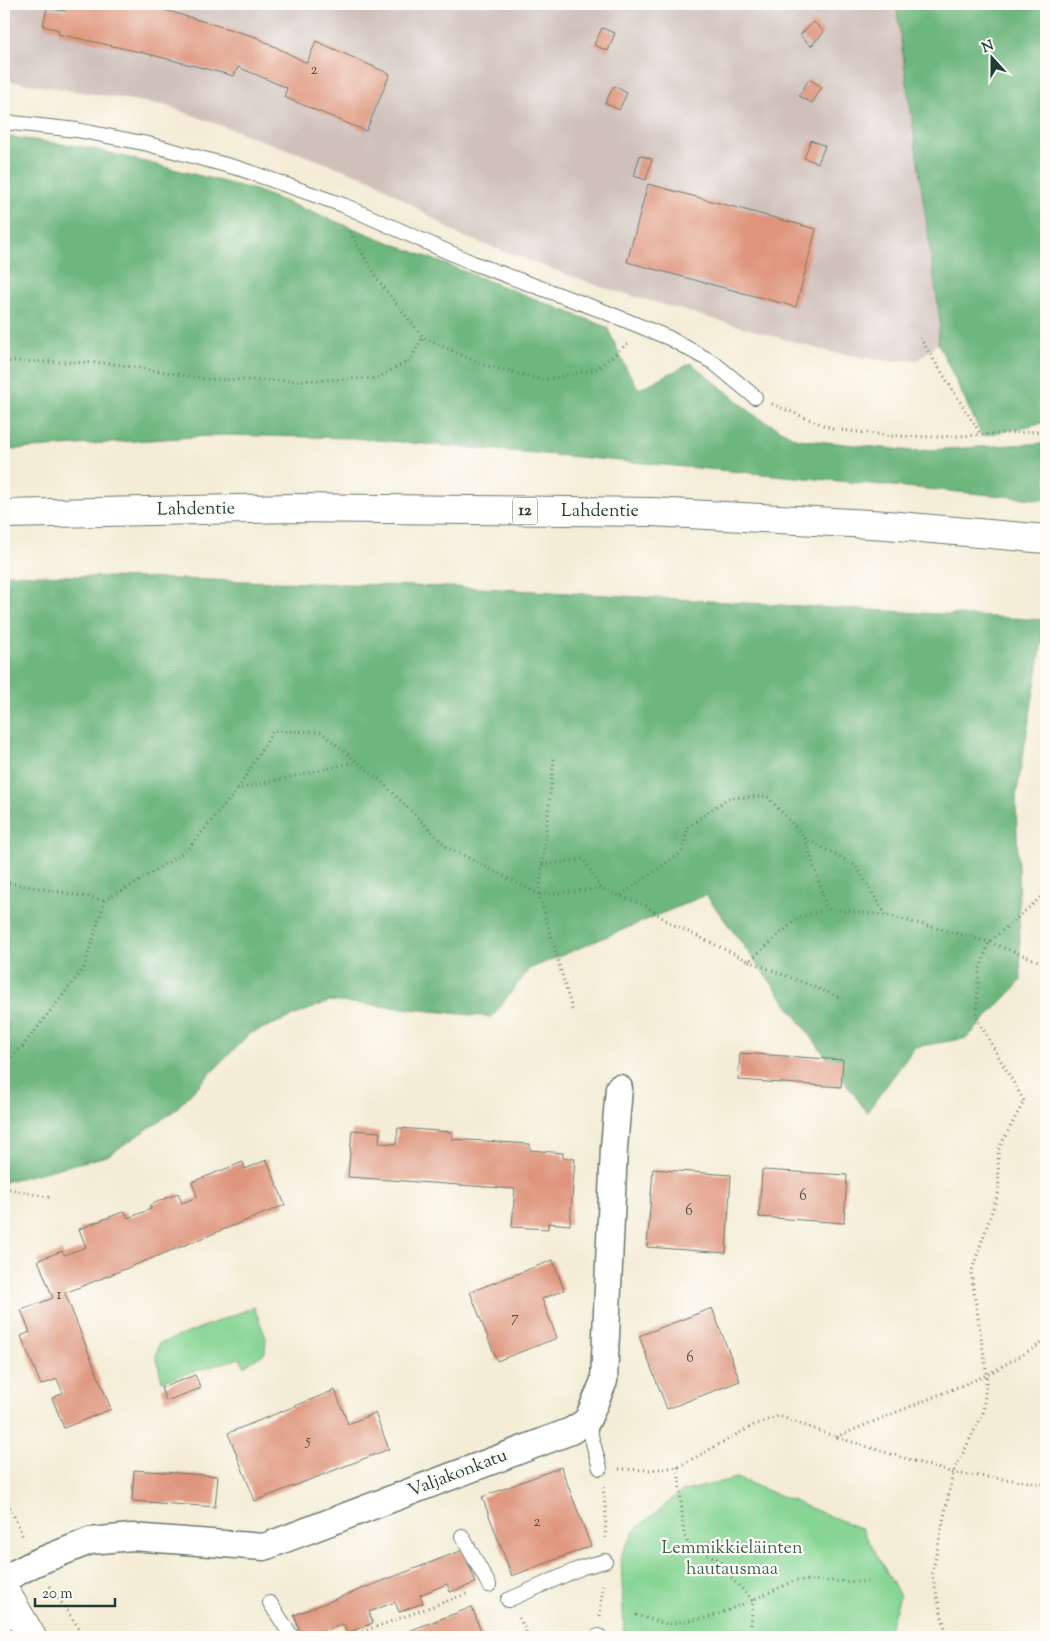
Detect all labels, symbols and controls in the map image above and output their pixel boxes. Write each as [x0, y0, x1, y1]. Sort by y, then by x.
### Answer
north arrow [968, 32, 1018, 82]
text: N [979, 36, 997, 59]
house number: 2 [310, 60, 318, 81]
street label: Lahdentie [157, 496, 235, 524]
road number: 12 [512, 498, 538, 524]
street label: Lahdentie [561, 499, 639, 525]
house number: 6 [799, 1186, 807, 1207]
house number: 6 [685, 1201, 693, 1222]
house number: 1 [56, 1285, 62, 1306]
house number: 7 [511, 1308, 519, 1329]
house number: 6 [686, 1348, 694, 1369]
house number: 5 [304, 1431, 311, 1452]
street label: Valjakonkatu [405, 1443, 511, 1505]
house number: 2 [533, 1512, 541, 1533]
park label: Lemmikkieläinten hautausmaa [661, 1536, 803, 1583]
scale bar [35, 1576, 115, 1608]
text: 20 m [42, 1584, 73, 1605]

